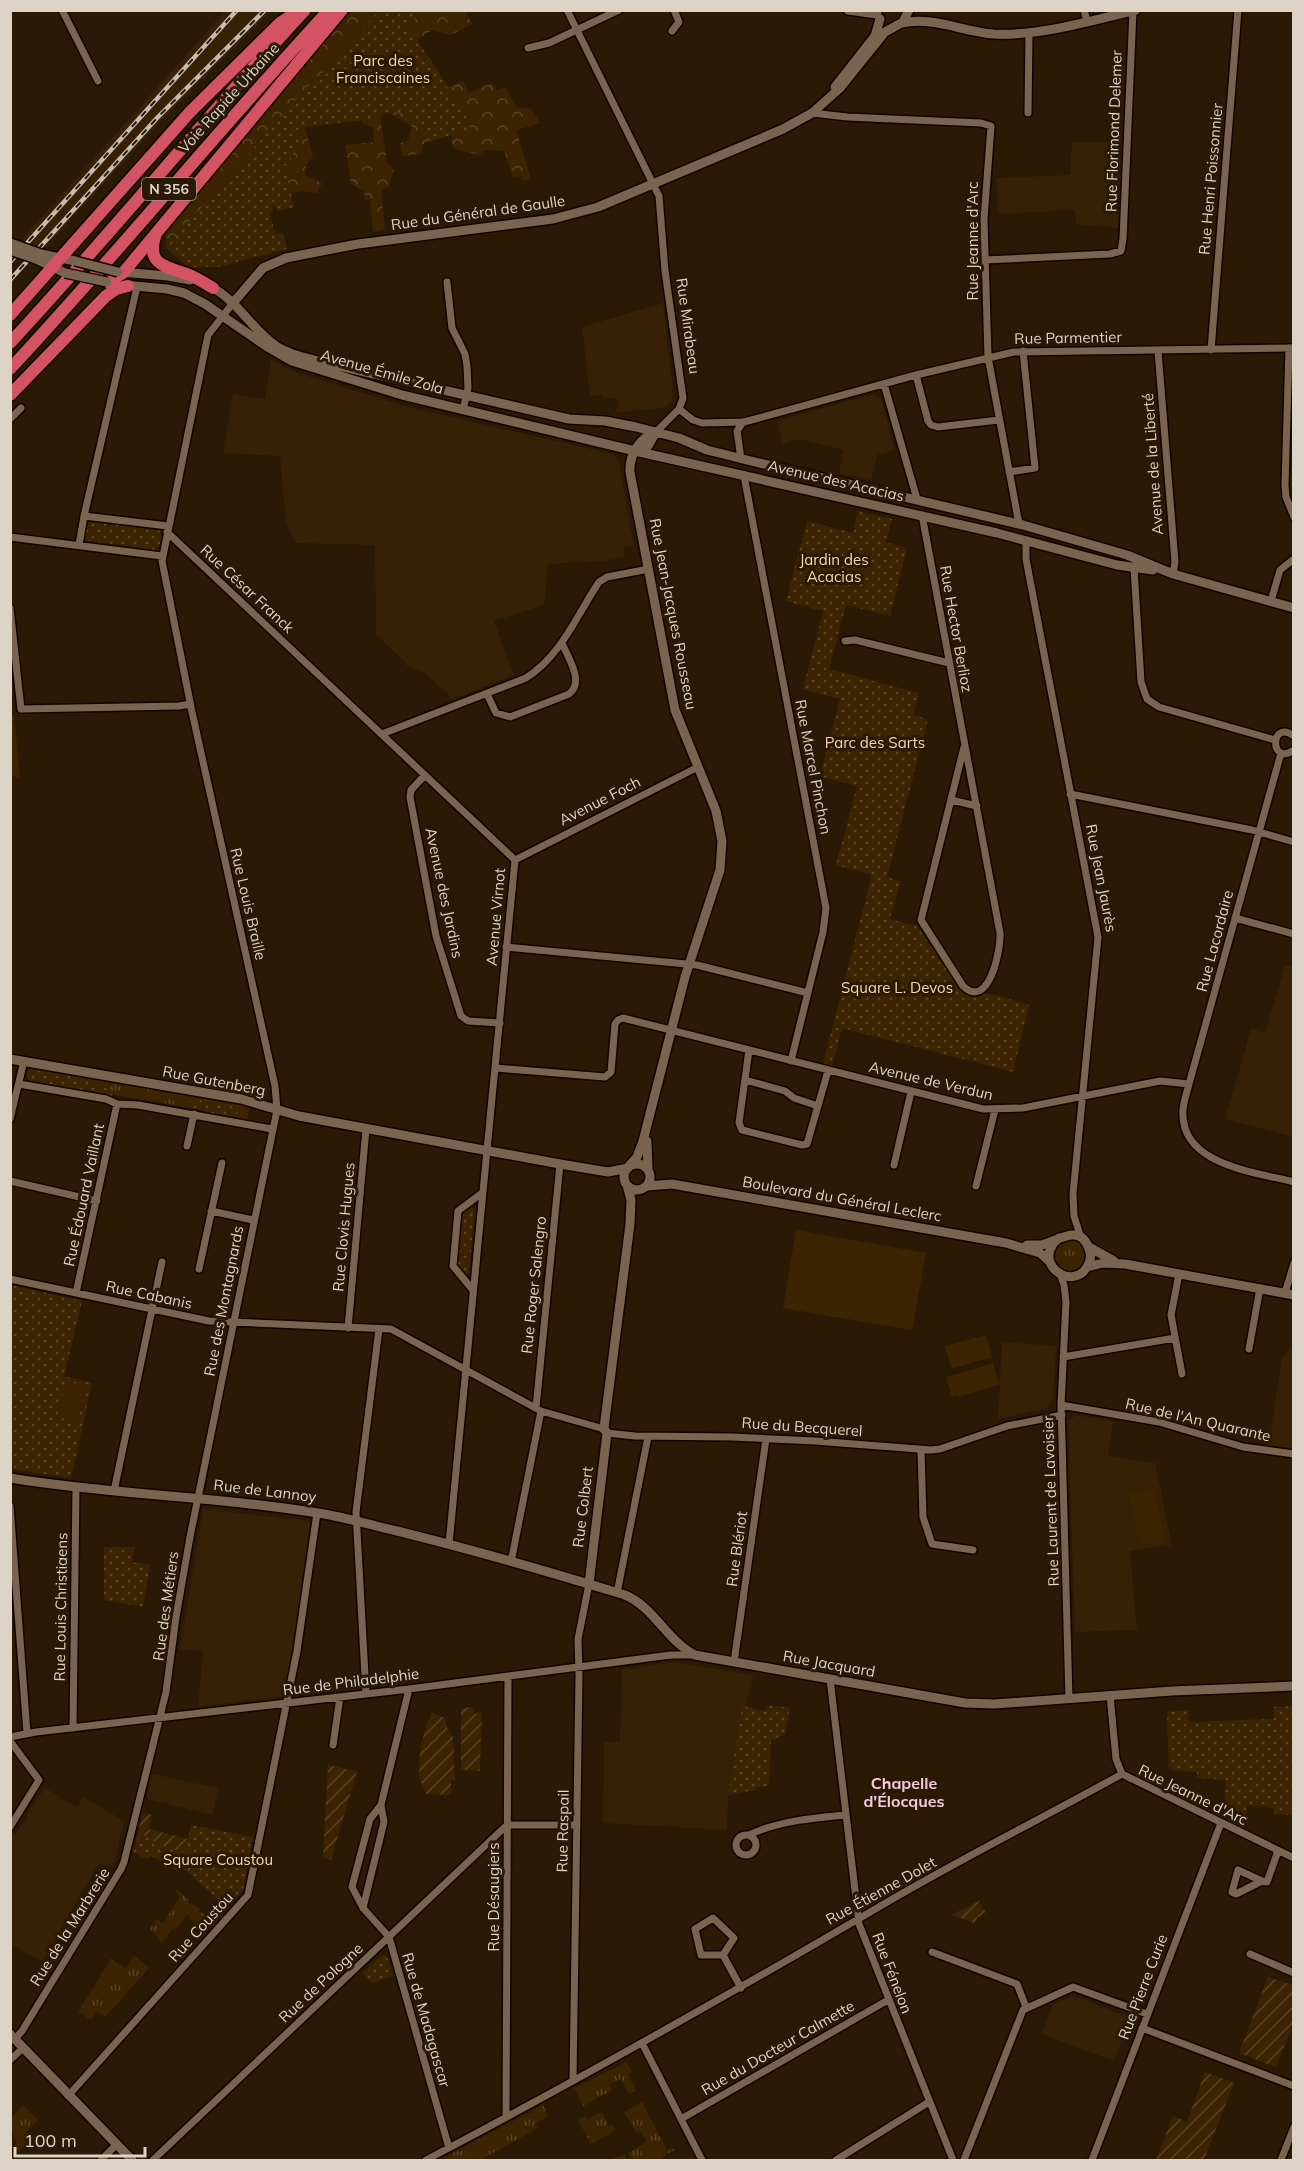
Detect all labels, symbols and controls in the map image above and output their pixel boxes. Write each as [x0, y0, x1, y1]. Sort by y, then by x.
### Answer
street label: Voie Rapide Urbaine [174, 39, 283, 157]
street label: Rue Florimond Delemer [1101, 49, 1126, 212]
park label: Parc des Franciscaines [336, 51, 430, 87]
street label: Rue Henri Poissonnier [1194, 102, 1227, 256]
road number: N 356 [142, 178, 196, 200]
street label: Rue Jeanne d'Arc [963, 182, 982, 300]
street label: Rue du Général de Gaulle [390, 191, 566, 234]
street label: Rue Mirabeau [672, 277, 705, 375]
street label: Rue Parmentier [1014, 327, 1122, 348]
street label: Avenue Émile Zola [318, 345, 446, 398]
street label: Avenue de la Liberté [1138, 393, 1167, 535]
street label: Avenue des Acacias [766, 456, 906, 505]
street label: Rue Jean-Jacques Rousseau [646, 517, 701, 711]
street label: Rue César Franck [196, 540, 298, 637]
park label: Jardin des Acacias [799, 550, 869, 586]
street label: Rue Hector Berlioz [936, 564, 977, 694]
street label: Rue Marcel Pinchon [791, 698, 836, 836]
park label: Parc des Sarts [825, 733, 925, 752]
street label: Avenue Foch [556, 772, 644, 829]
street label: Rue Jean Jaurès [1082, 822, 1121, 933]
street label: Avenue des Jardins [421, 826, 468, 960]
street label: Rue Louis Braille [226, 846, 271, 962]
street label: Avenue Virnot [482, 867, 509, 967]
street label: Rue Lacordaire [1192, 888, 1237, 994]
park label: Square L. Devos [841, 978, 953, 997]
street label: Avenue de Verdun [867, 1057, 995, 1104]
street label: Rue Gutenberg [161, 1061, 267, 1100]
street label: Rue Édouard Vaillant [59, 1122, 108, 1268]
street label: Rue Clovis Hugues [328, 1162, 359, 1292]
street label: Boulevard du Général Leclerc [741, 1172, 943, 1225]
street label: Rue Roger Salengro [517, 1215, 550, 1355]
street label: Rue des Montagnards [200, 1224, 247, 1378]
street label: Rue Cabanis [104, 1276, 194, 1313]
street label: Rue de l'An Quarante [1124, 1394, 1273, 1445]
street label: Rue du Becquerel [741, 1413, 863, 1440]
street label: Rue Laurent de Lavoisier [1038, 1415, 1063, 1587]
street label: Rue Colbert [568, 1465, 597, 1548]
street label: Rue de Lannoy [213, 1475, 318, 1506]
street label: Rue Blériot [722, 1510, 751, 1588]
street label: Rue Louis Christiaens [50, 1532, 71, 1682]
street label: Rue des Métiers [148, 1550, 183, 1662]
street label: Rue Jacquard [781, 1646, 877, 1681]
street label: Rue de Philadelphie [282, 1664, 420, 1699]
street label: Rue Jeanne d'Arc [1136, 1760, 1251, 1829]
district label: Chapelle d'Élocques [863, 1773, 945, 1811]
street label: Rue Raspail [552, 1789, 573, 1873]
street label: Rue Désaugiers [484, 1842, 503, 1952]
park label: Square Coustou [163, 1850, 273, 1869]
street label: Rue Étienne Dolet [822, 1852, 939, 1929]
street label: Rue de la Marbrerie [26, 1864, 114, 1989]
street label: Rue Coustou [164, 1888, 237, 1966]
street label: Rue Fénelon [868, 1930, 917, 2016]
street label: Rue Pierre Curie [1114, 1931, 1171, 2042]
street label: Rue de Pologne [275, 1939, 367, 2027]
street label: Rue de Madagascar [398, 1950, 455, 2090]
street label: Rue du Docteur Calmette [698, 1996, 858, 2099]
scale bar [15, 2120, 146, 2158]
text: 100 m [24, 2129, 77, 2152]

